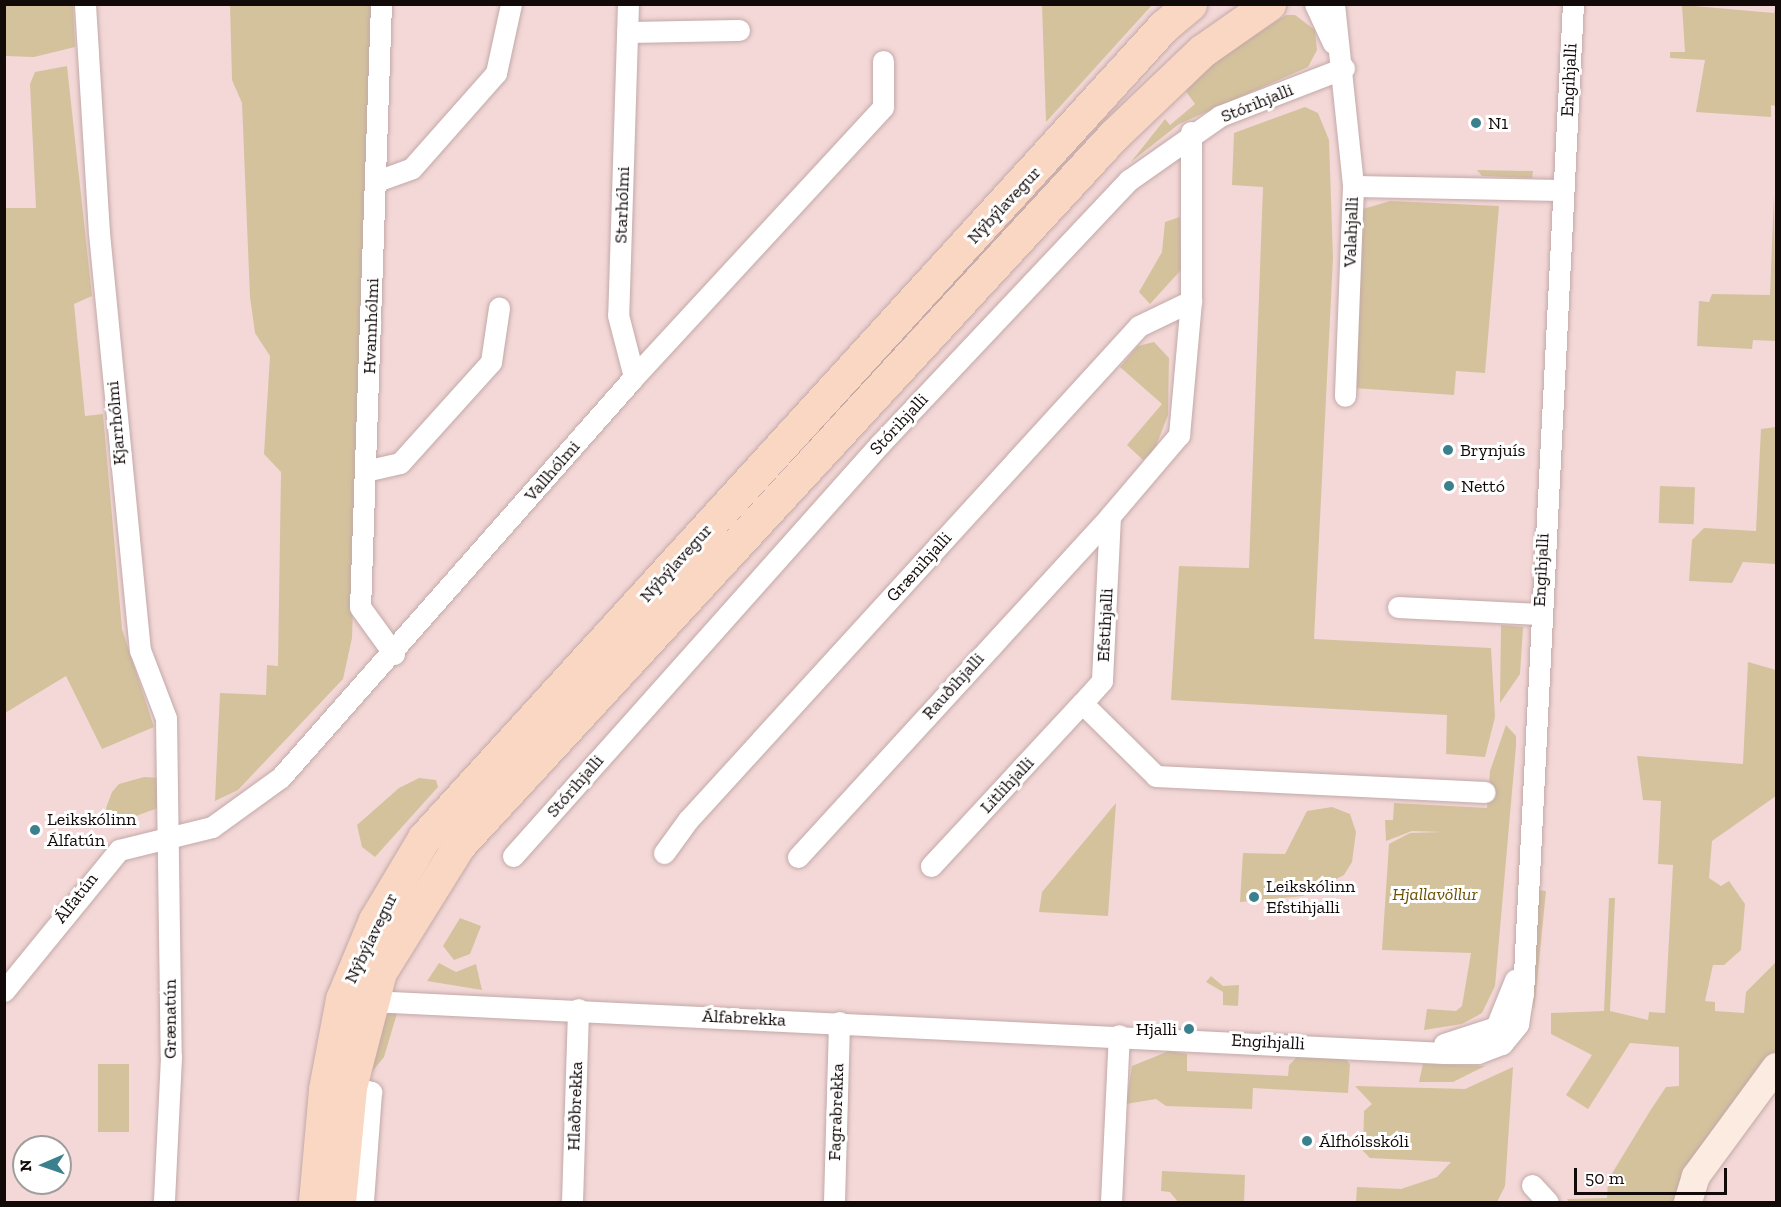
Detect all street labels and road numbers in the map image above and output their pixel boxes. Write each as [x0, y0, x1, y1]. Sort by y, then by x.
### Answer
street label: Engihjalli [1556, 43, 1582, 117]
street label: Stórihjalli [1218, 79, 1296, 127]
street label: Nýbýlavegur [963, 162, 1045, 248]
street label: Starhólmi [610, 166, 634, 244]
street label: Valahjalli [1339, 196, 1363, 268]
street label: Hvannhólmi [359, 278, 383, 374]
street label: Kjarrhólmi [102, 380, 130, 466]
street label: Stórihjalli [865, 389, 933, 459]
street label: Vallhólmi [520, 436, 584, 506]
street label: Nýbýlavegur [635, 519, 717, 607]
street label: Grænihjalli [882, 527, 956, 607]
street label: Engihjalli [1528, 533, 1554, 607]
street label: Efstihjalli [1092, 588, 1118, 662]
street label: Rauðihjalli [917, 648, 989, 724]
street label: Stórihjalli [542, 750, 608, 822]
street label: Litlihjalli [975, 752, 1039, 818]
street label: Álfatún [50, 869, 102, 927]
street label: Nýbýlavegur [340, 889, 402, 987]
street label: Grænatún [159, 979, 181, 1059]
street label: Álfabrekka [702, 1005, 786, 1031]
street label: Engihjalli [1231, 1029, 1305, 1055]
street label: Hlaðbrekka [563, 1061, 587, 1151]
street label: Fagrabrekka [824, 1063, 848, 1161]

